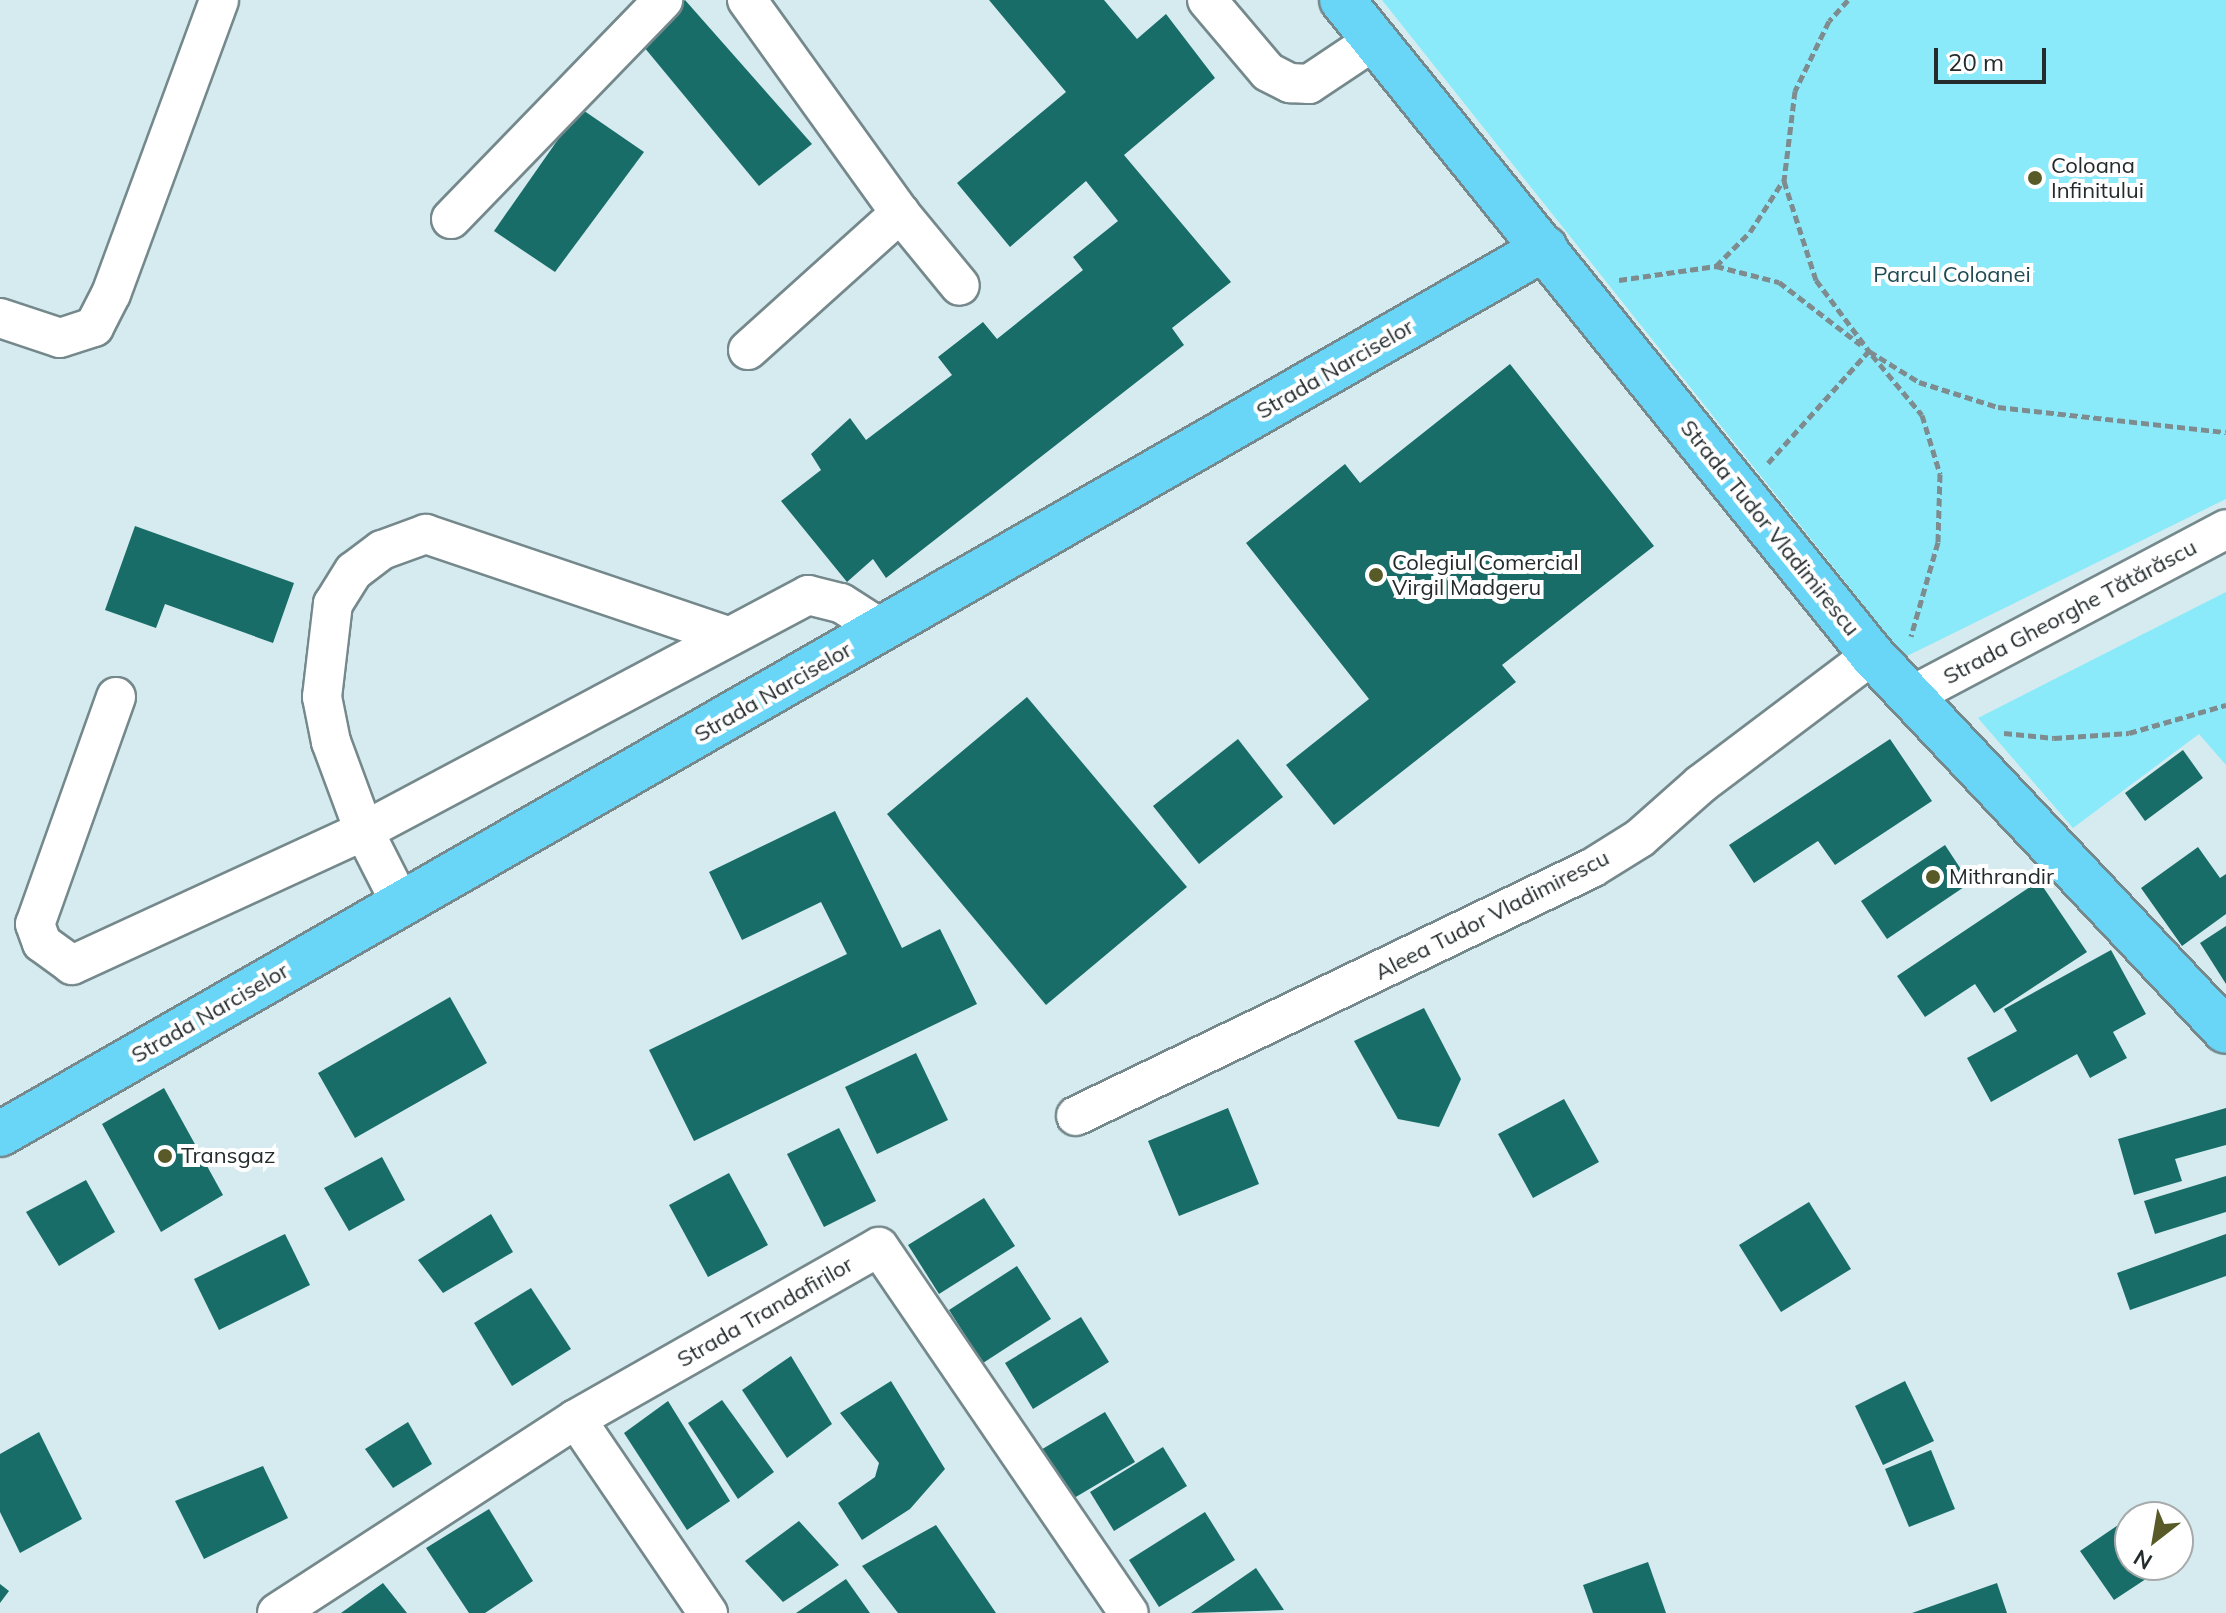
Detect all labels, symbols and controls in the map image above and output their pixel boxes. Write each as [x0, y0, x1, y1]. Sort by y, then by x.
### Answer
scale bar [1938, 32, 2050, 82]
text: 20 m [1948, 47, 2004, 77]
place label: Coloana Infinitului [2051, 152, 2144, 204]
marker: Coloana Infinitului [2026, 169, 2044, 187]
park label: Parcul Coloanei [1873, 262, 2031, 288]
street label: Strada Narciselor [1252, 313, 1418, 425]
street label: Strada Tudor Vladimirescu [1675, 415, 1865, 641]
street label: Strada Gheorghe Tătărăscu [1939, 534, 2201, 690]
place label: Colegiul Comercial Virgil Madgeru [1392, 549, 1579, 600]
marker: Colegiul Comercial Virgil Madgeru [1367, 566, 1385, 584]
street label: Strada Narciselor [690, 636, 856, 748]
street label: Aleea Tudor Vladimirescu [1371, 844, 1613, 986]
place label: Mithrandir [1949, 864, 2054, 890]
marker: Mithrandir [1924, 868, 1942, 886]
street label: Strada Narciselor [127, 957, 293, 1069]
place label: Transgaz [181, 1143, 275, 1169]
marker: Transgaz [156, 1147, 174, 1165]
street label: Strada Trandafirilor [673, 1251, 857, 1373]
north arrow [2114, 1501, 2194, 1581]
text: N [2128, 1544, 2157, 1576]

